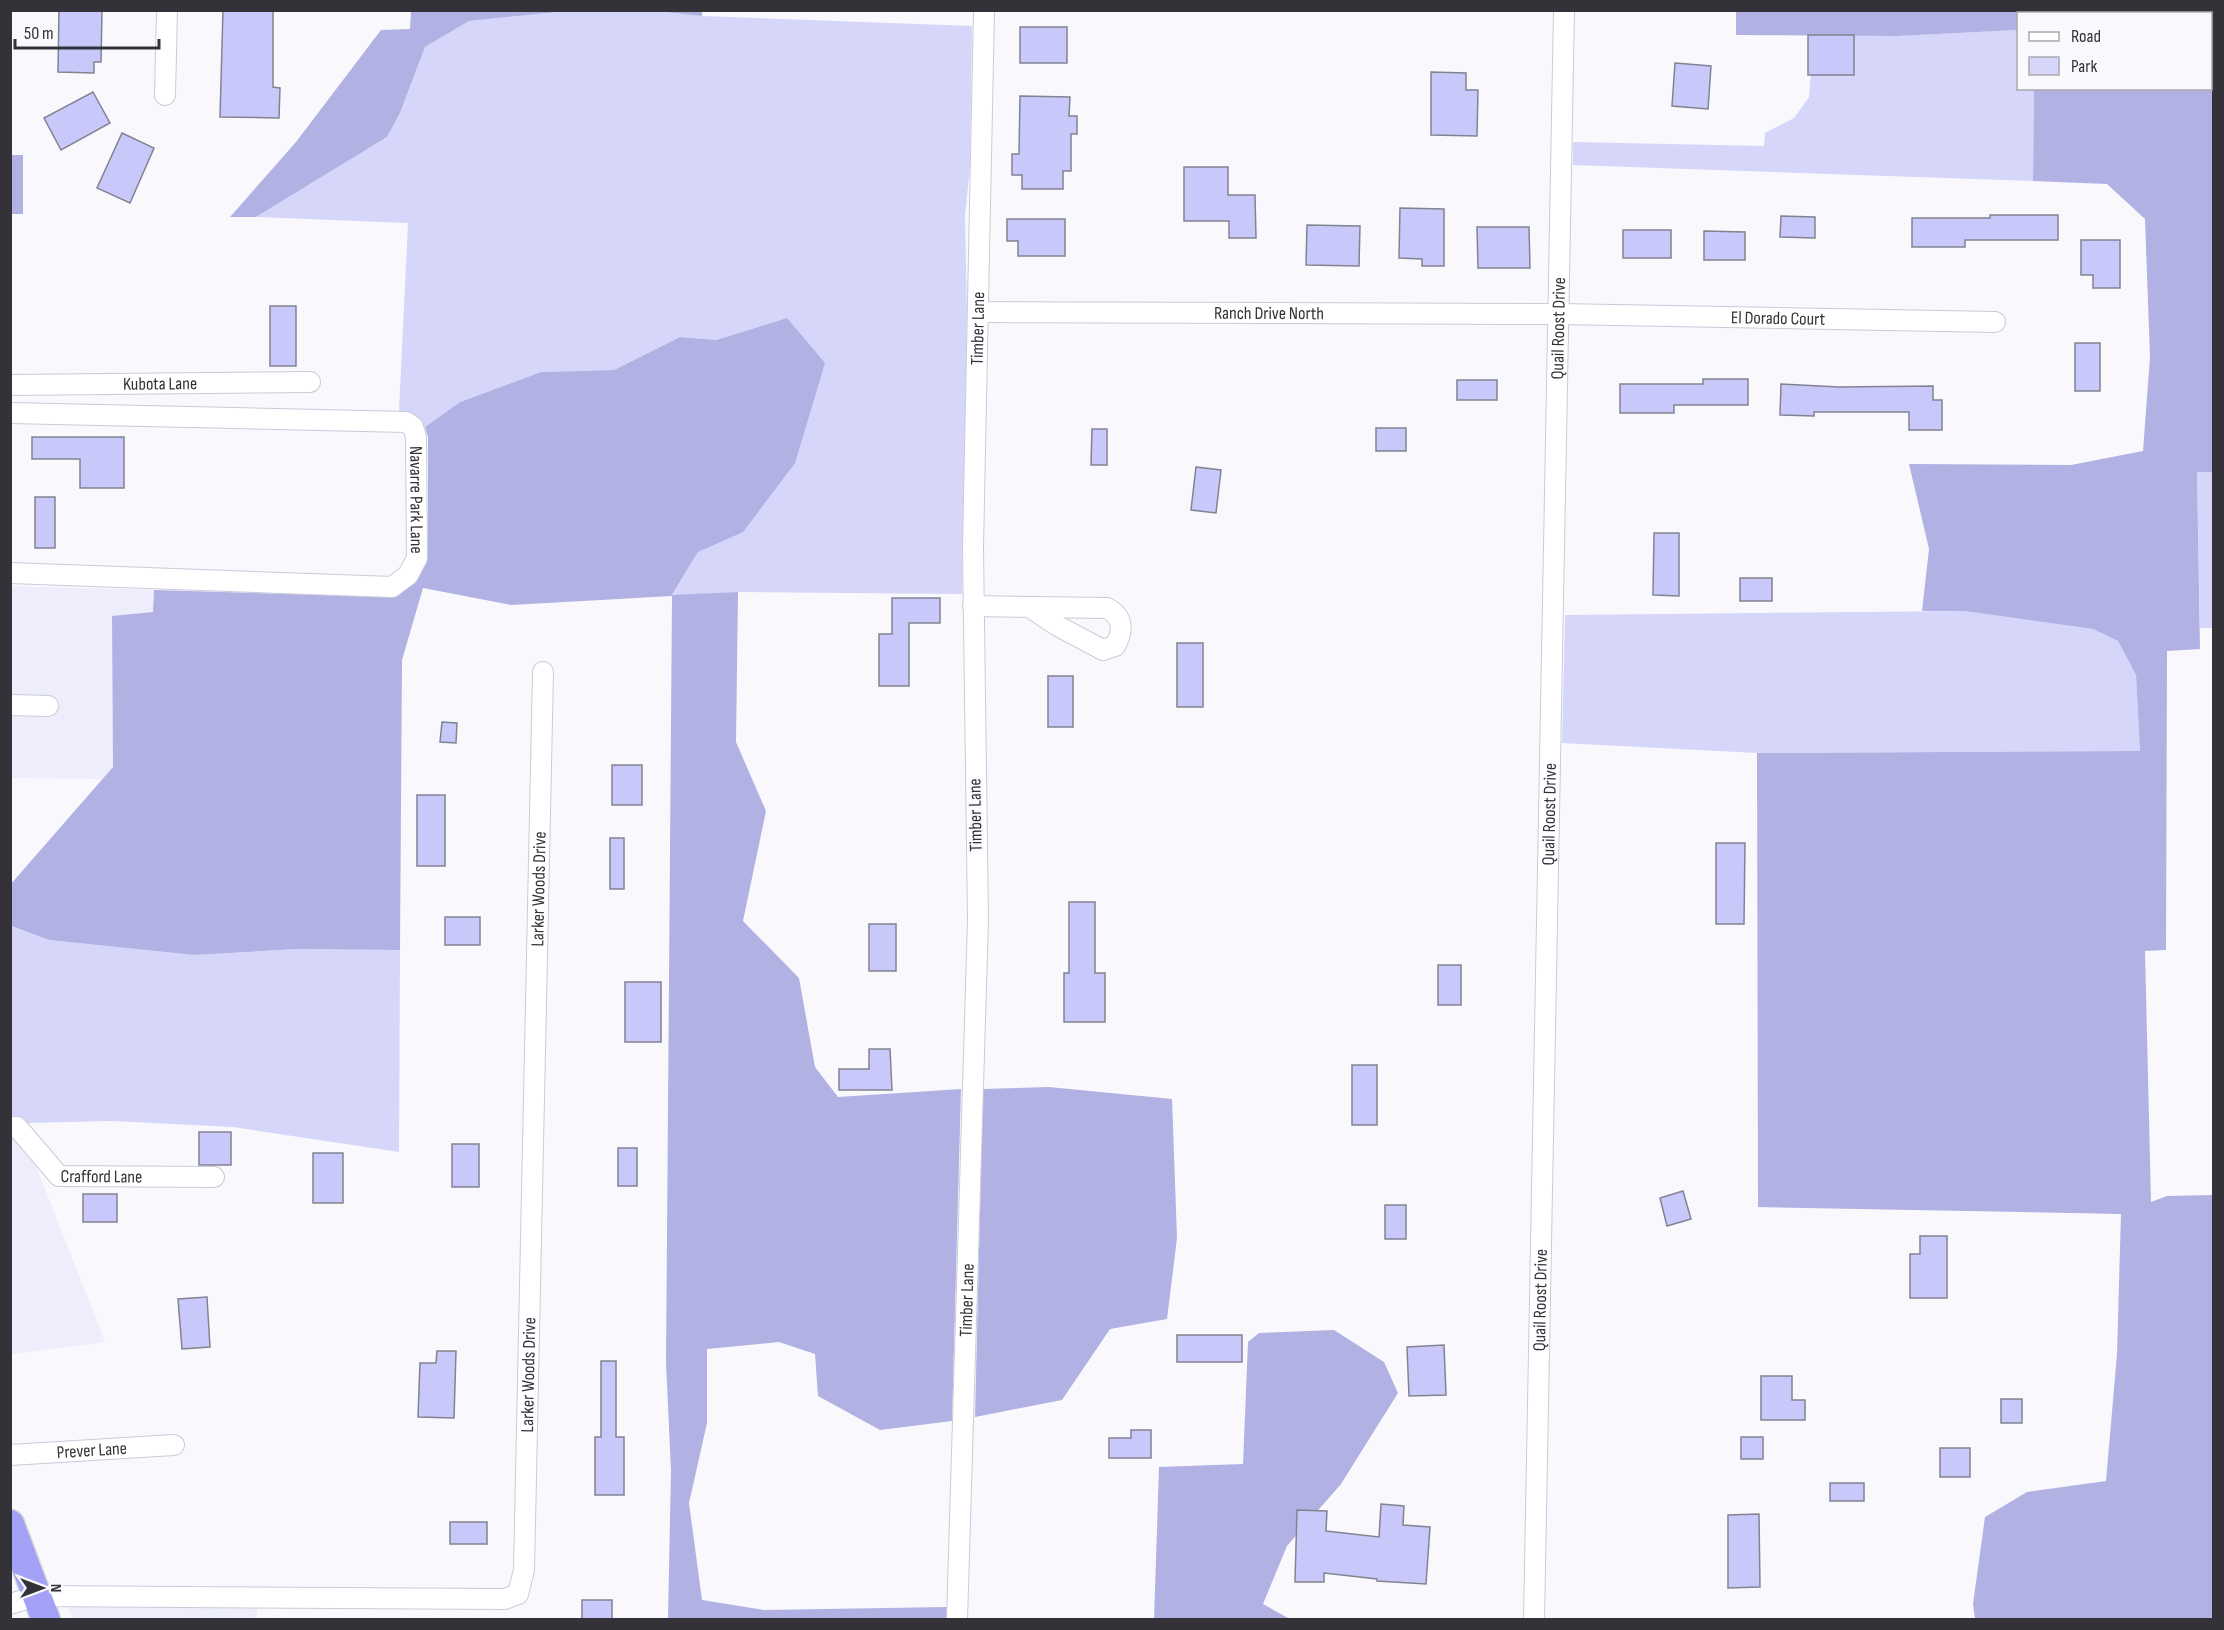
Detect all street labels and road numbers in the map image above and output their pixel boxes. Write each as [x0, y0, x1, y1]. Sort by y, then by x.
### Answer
street label: Quail Roost Drive [1547, 277, 1570, 380]
street label: Timber Lane [967, 291, 989, 365]
street label: Ranch Drive North [1214, 303, 1324, 324]
street label: El Dorado Court [1731, 307, 1826, 330]
street label: Kubota Lane [123, 373, 197, 395]
street label: Navarre Park Lane [405, 446, 427, 554]
street label: Quail Roost Drive [1538, 763, 1561, 866]
street label: Timber Lane [964, 778, 987, 852]
street label: Larker Woods Drive [527, 831, 551, 947]
street label: Crafford Lane [61, 1166, 142, 1188]
street label: Quail Roost Drive [1529, 1249, 1552, 1351]
street label: Timber Lane [955, 1263, 979, 1337]
street label: Larker Woods Drive [517, 1317, 540, 1433]
street label: Prever Lane [56, 1438, 128, 1463]

